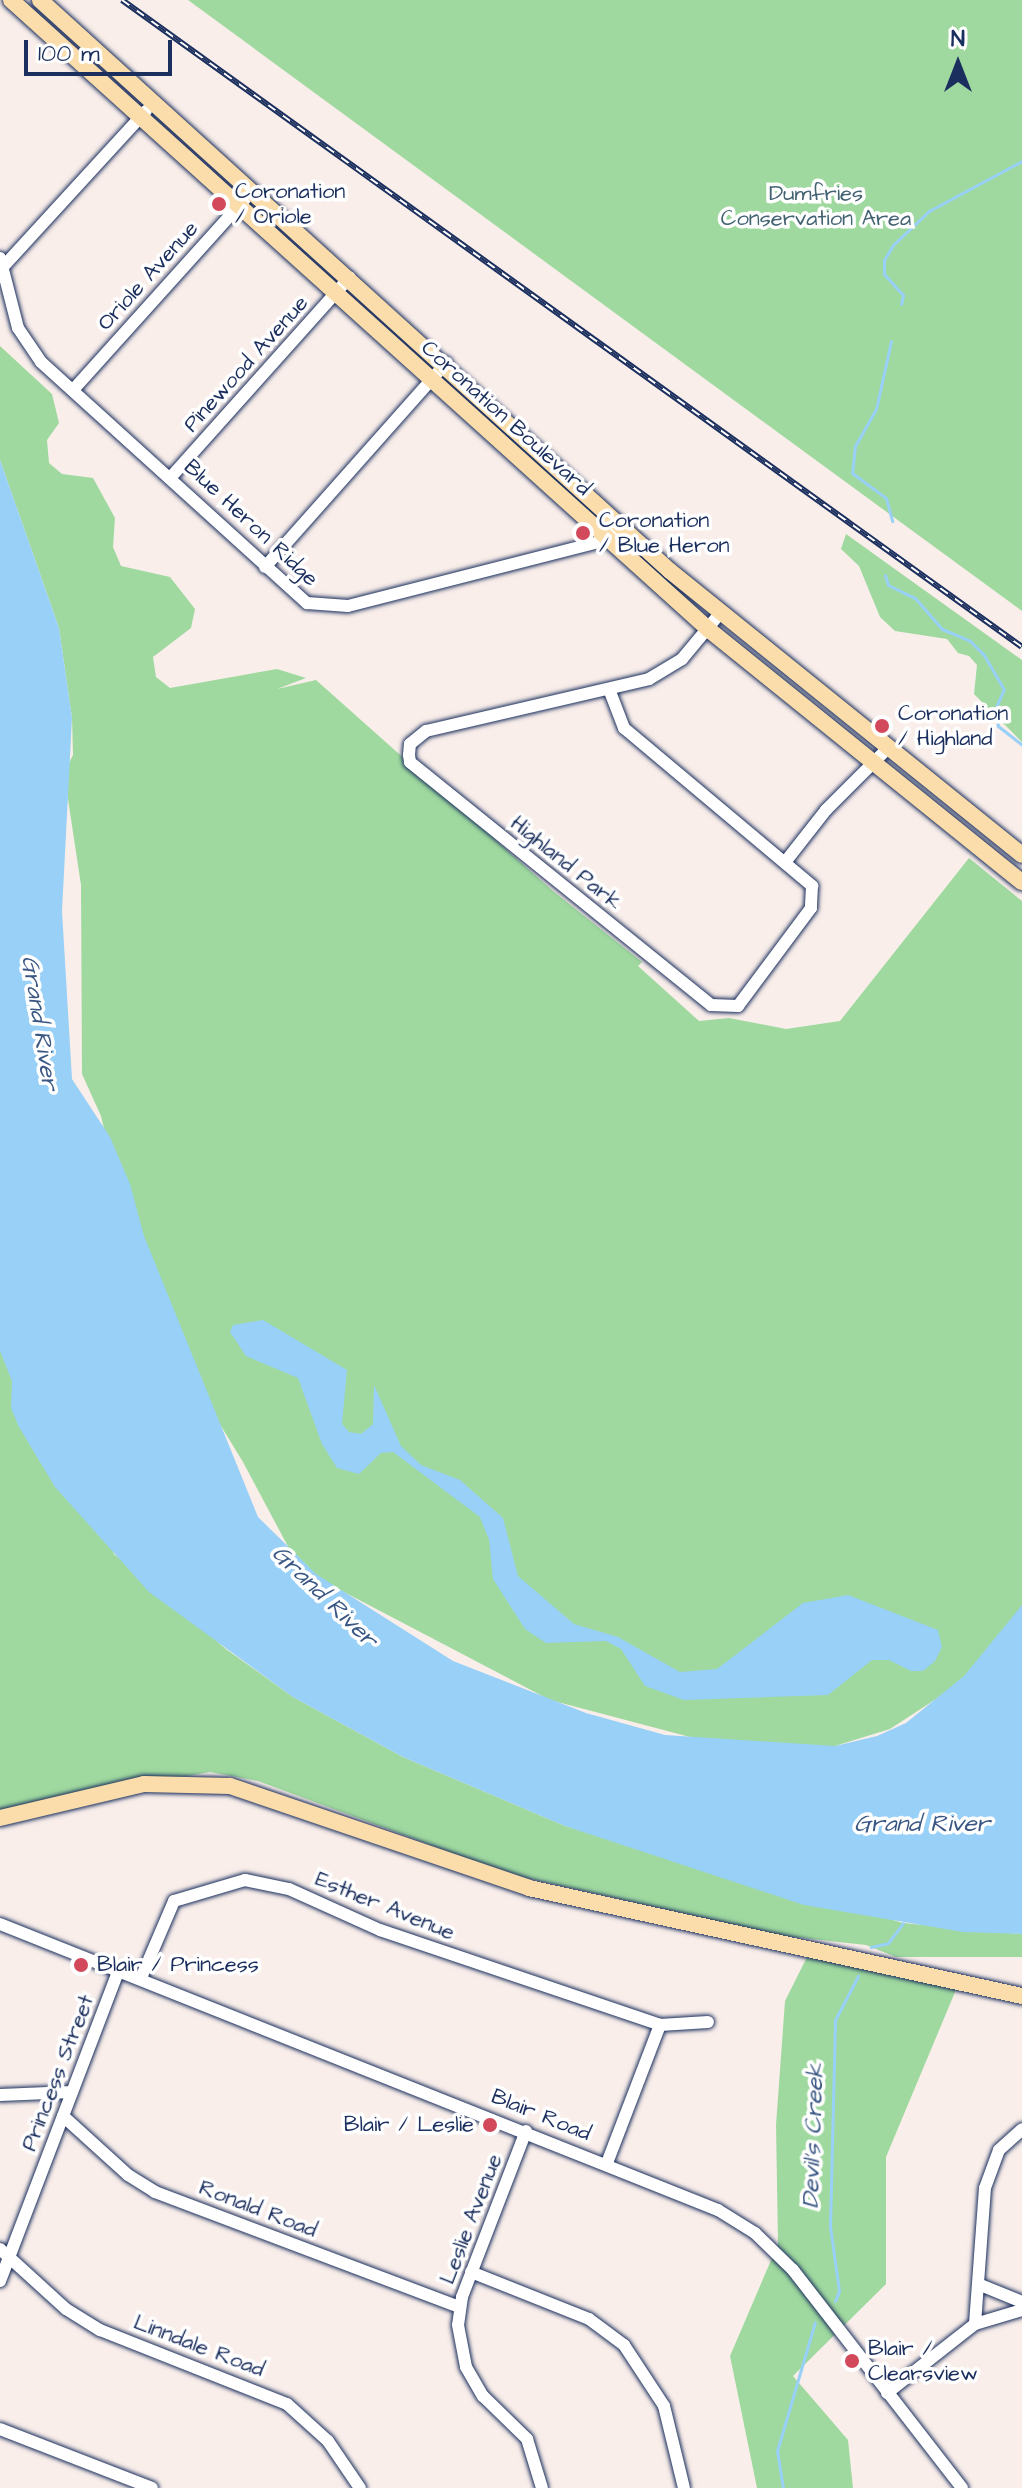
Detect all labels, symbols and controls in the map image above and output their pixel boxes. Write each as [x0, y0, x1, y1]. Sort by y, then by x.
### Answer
scale bar [28, 24, 176, 74]
north arrow [918, 24, 998, 104]
text: N [951, 24, 965, 55]
text: 100 m [38, 37, 100, 71]
place label: Coronation / Oriole [235, 178, 345, 230]
park label: Dumfries Conservation Area [721, 180, 911, 232]
marker: Coronation / Oriole [210, 195, 228, 213]
street label: Oriole Avenue [92, 216, 204, 336]
street label: Pinewood Avenue [178, 290, 314, 438]
street label: Coronation Boulevard [416, 335, 596, 501]
street label: Blue Heron Ridge [178, 454, 324, 592]
place label: Coronation / Blue Heron [599, 507, 730, 558]
marker: Coronation / Blue Heron [574, 524, 592, 542]
place label: Coronation / Highland [898, 700, 1008, 752]
marker: Coronation / Highland [873, 717, 891, 735]
street label: Highland Park [505, 810, 627, 916]
water label: Grand River [14, 954, 64, 1092]
water label: Grand River [265, 1540, 383, 1654]
water label: Grand River [854, 1811, 990, 1839]
street label: Esther Avenue [311, 1866, 459, 1946]
place label: Blair / Princess [97, 1952, 259, 1978]
marker: Blair / Princess [72, 1956, 90, 1974]
street label: Princess Street [16, 1991, 100, 2155]
water label: Devil's Creek [797, 2063, 831, 2209]
street label: Blair Road [487, 2083, 595, 2147]
place label: Blair / Leslie [344, 2112, 474, 2138]
marker: Blair / Leslie [481, 2116, 499, 2134]
street label: Leslie Avenue [434, 2150, 508, 2288]
street label: Ronald Road [195, 2174, 321, 2244]
street label: Linndale Road [130, 2309, 268, 2383]
place label: Blair / Clearsview [868, 2335, 978, 2386]
marker: Blair / Clearsview [843, 2352, 861, 2370]

